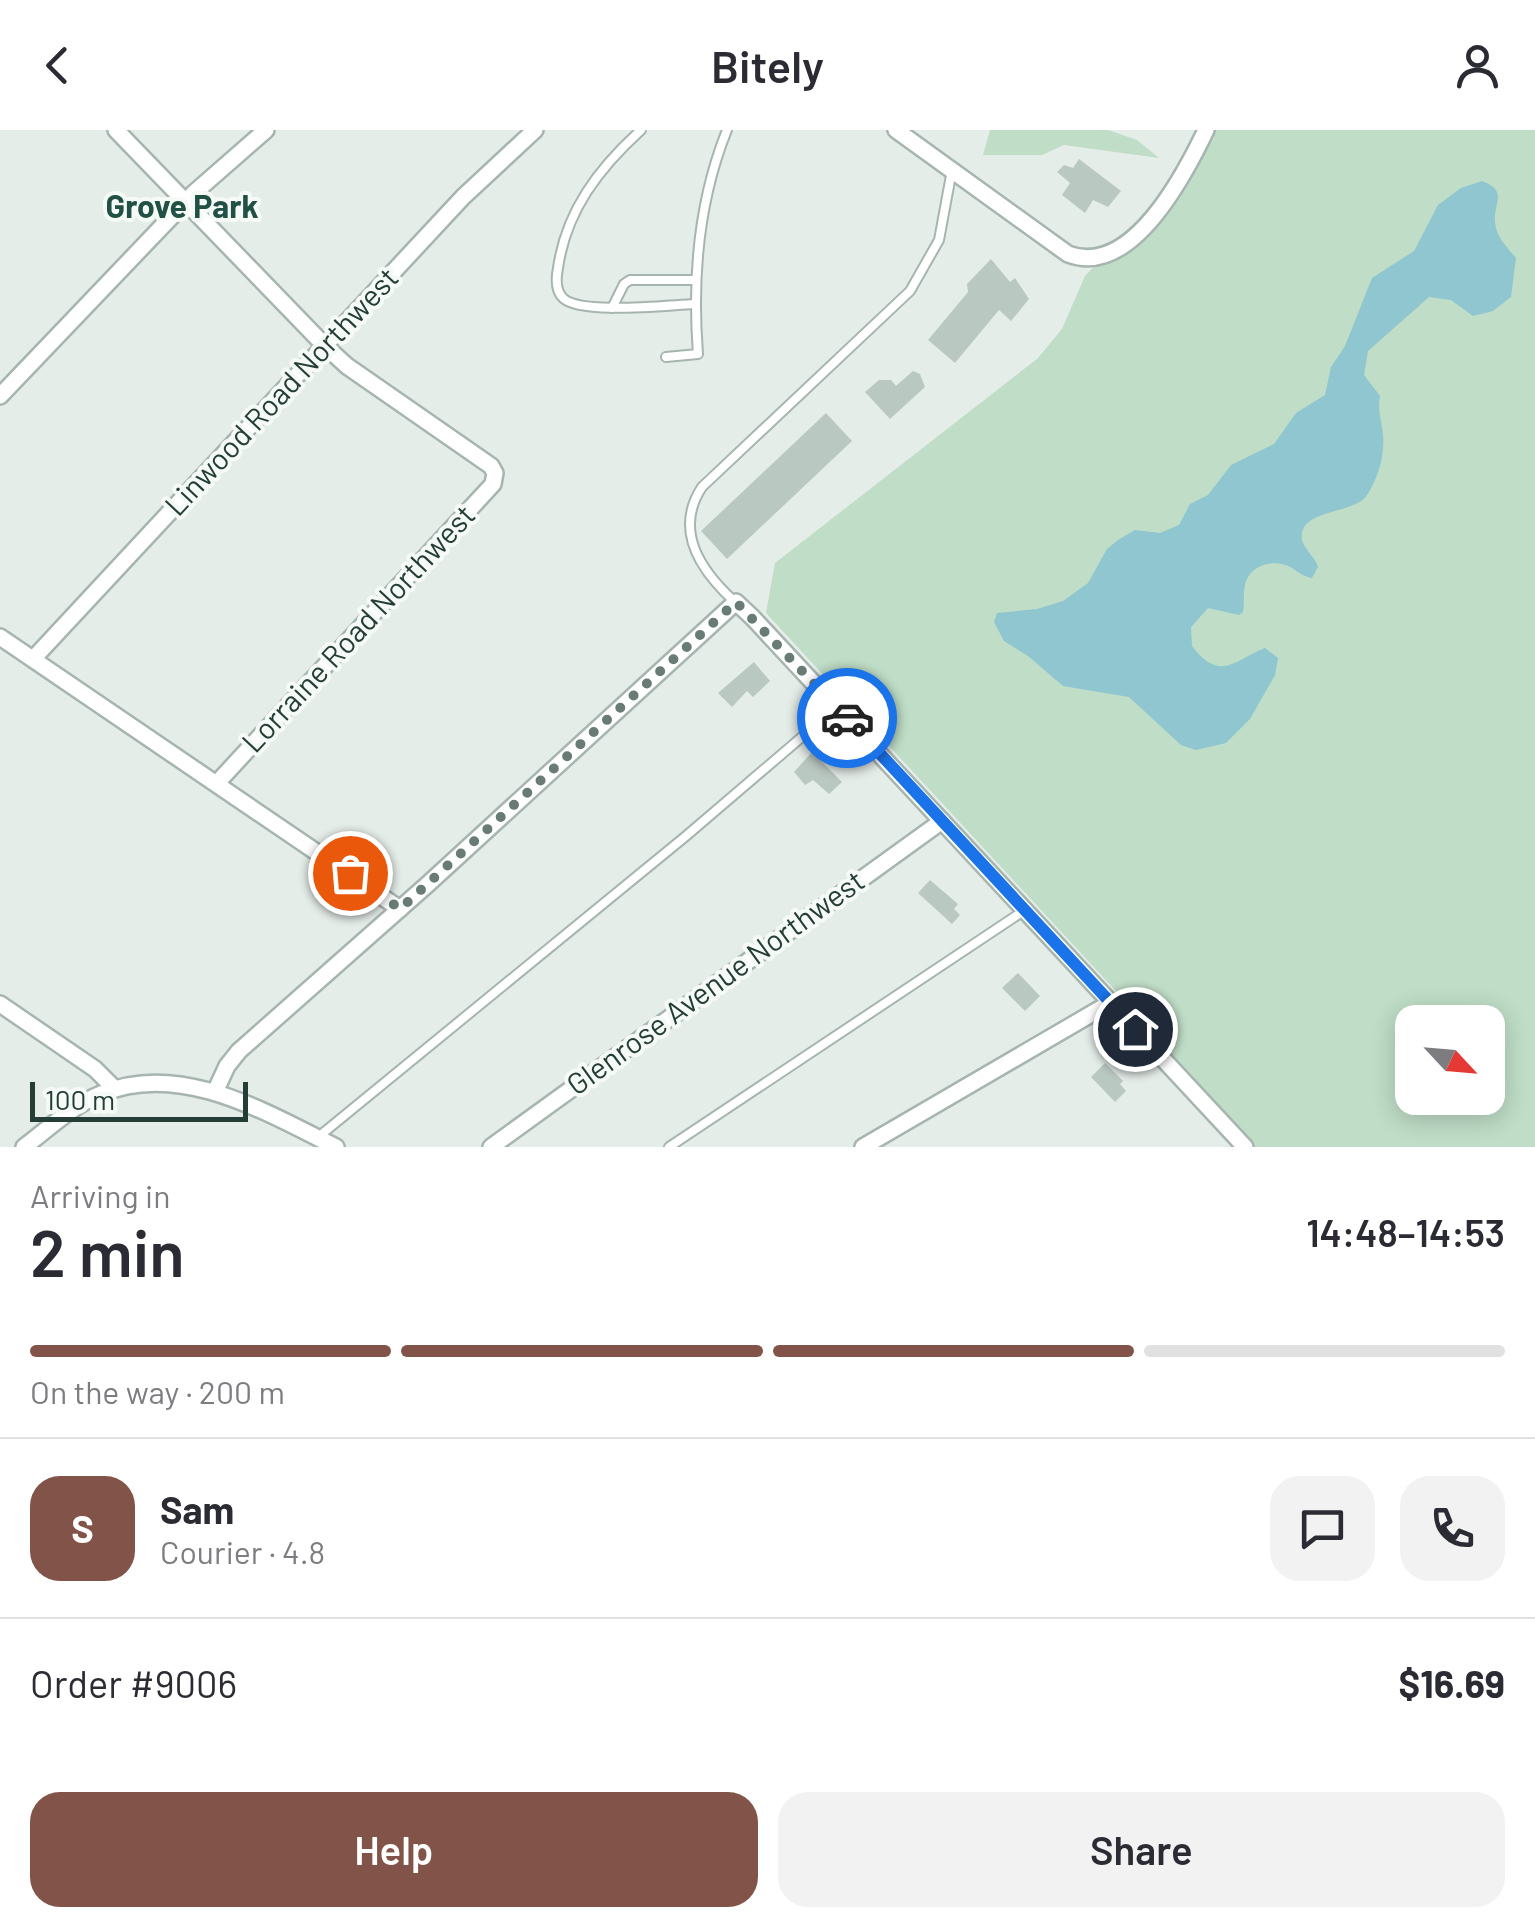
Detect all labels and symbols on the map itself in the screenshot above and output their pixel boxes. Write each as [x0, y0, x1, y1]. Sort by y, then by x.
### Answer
district label: Grove Park [106, 186, 258, 224]
street label: Linwood Road Northwest [156, 259, 405, 522]
street label: Lorraine Road Northwest [233, 496, 482, 759]
courier [797, 668, 897, 768]
pin [308, 831, 393, 916]
street label: Glenrose Avenue Northwest [559, 861, 871, 1102]
pin [1093, 987, 1178, 1072]
north arrow [1395, 1005, 1505, 1115]
scale bar [30, 1077, 248, 1121]

